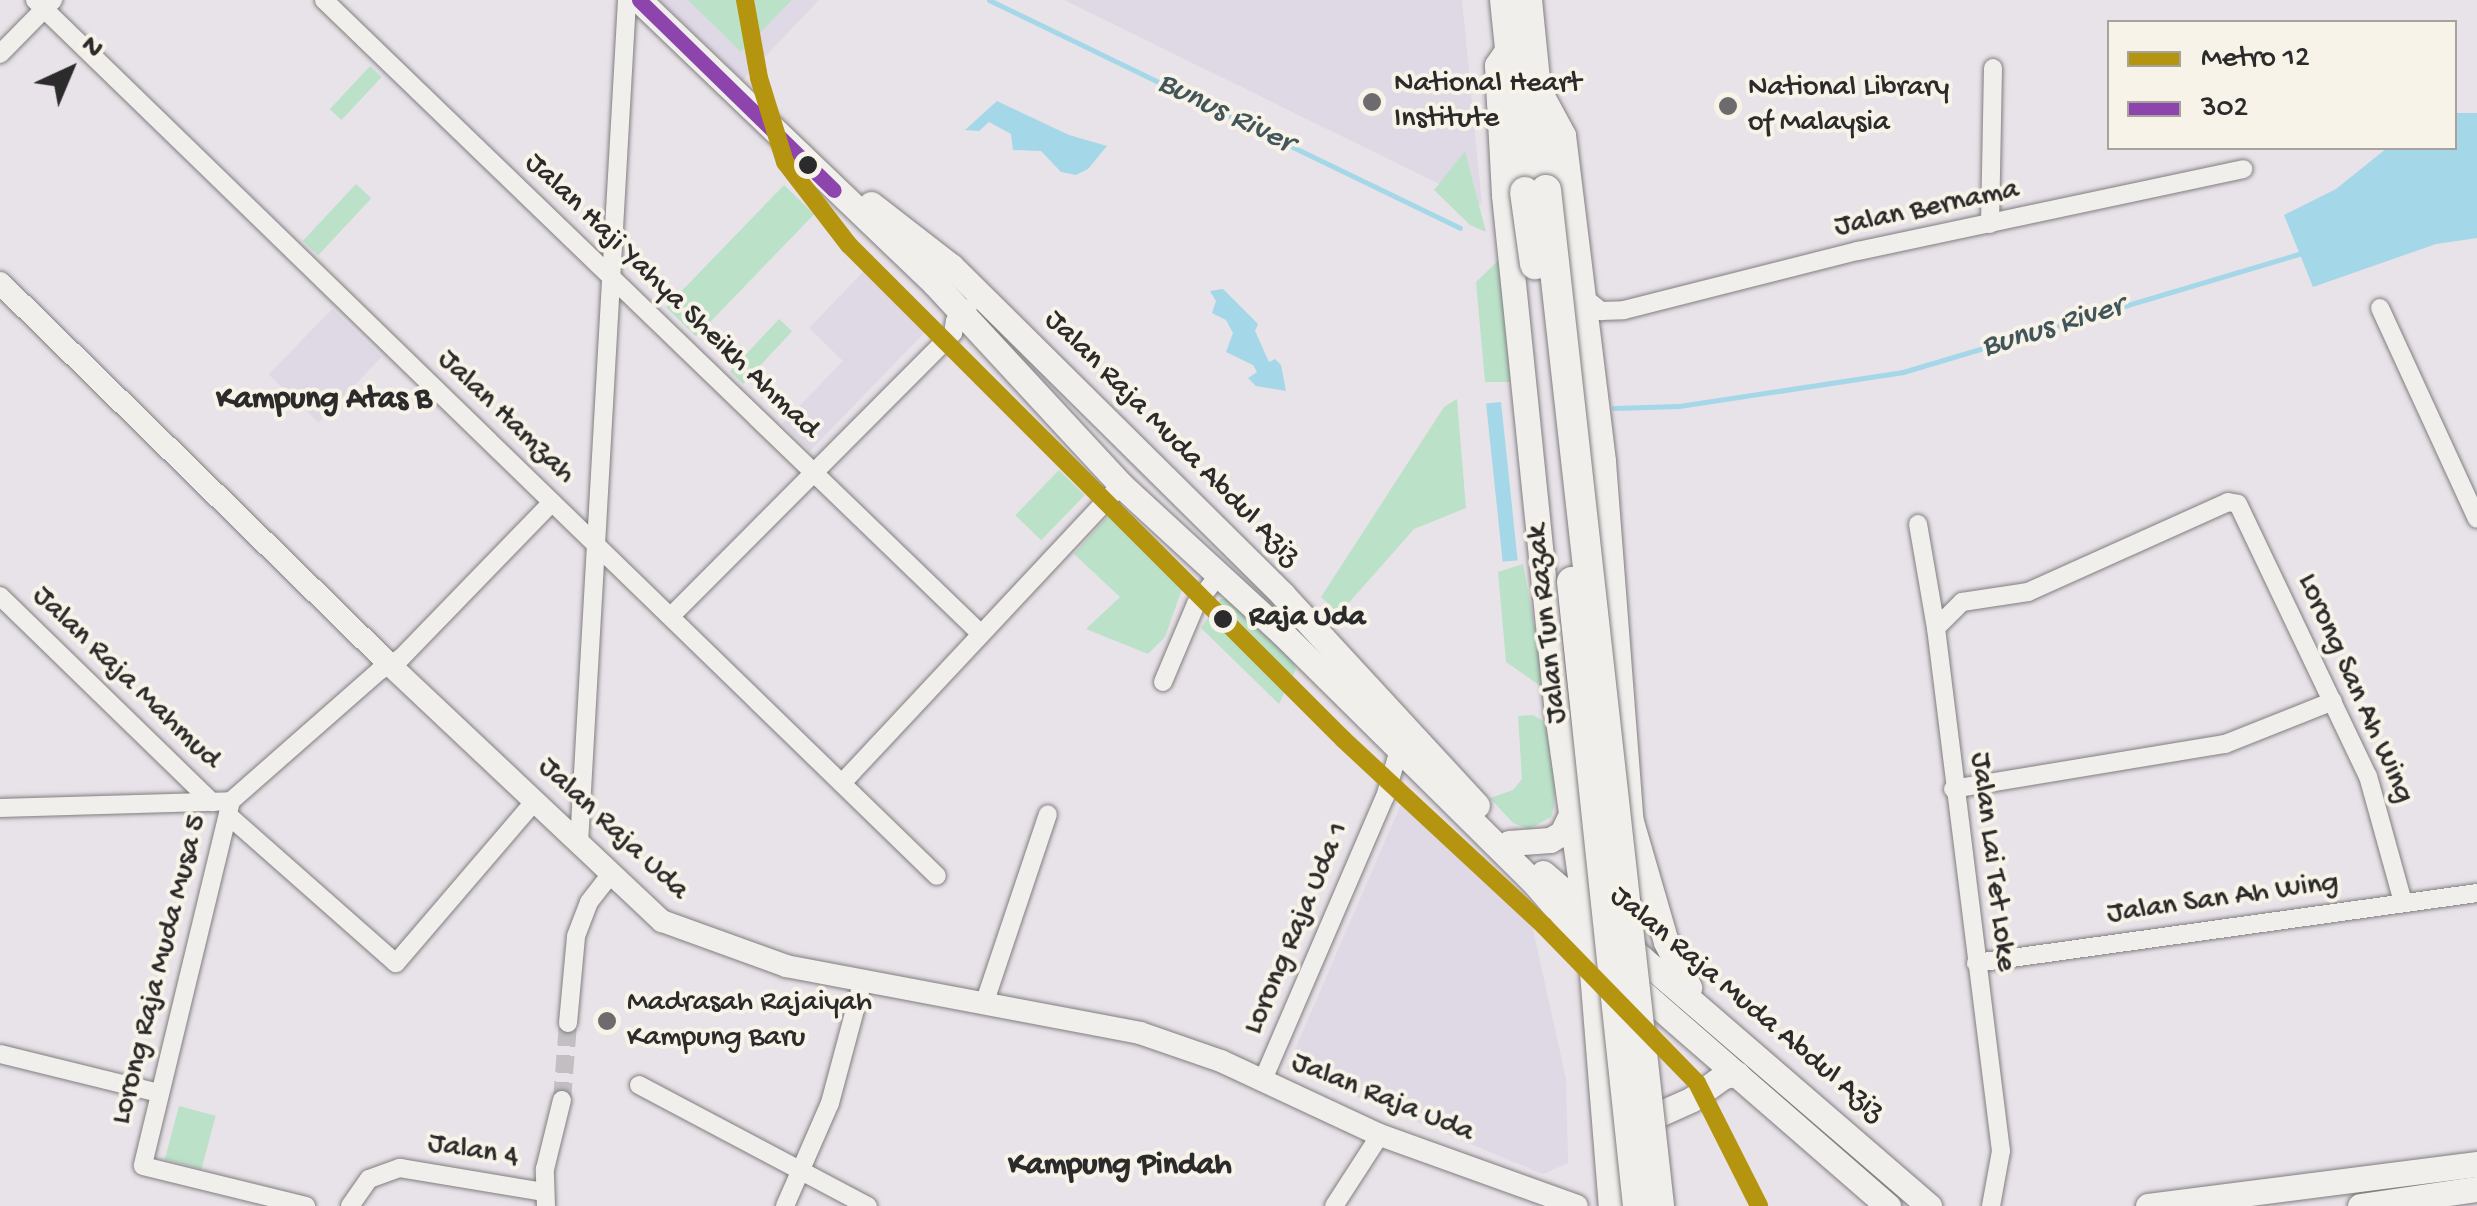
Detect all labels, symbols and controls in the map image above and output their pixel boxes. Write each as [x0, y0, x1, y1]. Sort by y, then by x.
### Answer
north arrow [20, 20, 120, 120]
legend [2107, 20, 2457, 150]
text: N [73, 30, 109, 66]
text: Metro 12 [2201, 42, 2310, 77]
water label: Bunus River [1151, 65, 1299, 163]
place label: National Heart Institute [1394, 67, 1581, 138]
place label: National Library of Malaysia [1748, 71, 1949, 142]
marker: National Heart Institute [1359, 89, 1385, 115]
text: 302 [2201, 92, 2248, 127]
marker: National Library of Malaysia [1717, 95, 1739, 117]
street label: Jalan Haji Yahya Sheikh Ahmad [516, 146, 826, 448]
unlabelled marker [798, 155, 818, 175]
street label: Jalan Bernama [1832, 173, 2022, 247]
water label: Bunus River [1977, 288, 2129, 368]
street label: Jalan Raja Muda Abdul Aziz [1035, 303, 1307, 575]
street label: Jalan Hamzah [428, 343, 582, 493]
district label: Kampung Atas B [216, 381, 432, 419]
street label: Jalan Tun Razak [1521, 523, 1577, 725]
street label: Lorong San Ah Wing [2287, 569, 2421, 809]
street label: Jalan Raja Mahmud [23, 580, 227, 778]
place label: Raja Uda [1249, 601, 1365, 637]
marker: Raja Uda [1206, 602, 1240, 636]
street label: Jalan Raja Uda [529, 751, 695, 909]
street label: Jalan Lai Tet Loke [1960, 751, 2022, 973]
street label: Lorong Raja Muda Musa 5 [105, 811, 217, 1129]
street label: Lorong Raja Uda 1 [1237, 818, 1359, 1040]
street label: Jalan San Ah Wing [2105, 866, 2341, 934]
street label: Jalan Raja Muda Abdul Aziz [1601, 879, 1891, 1131]
place label: Madrasah Rajaiyah Kampung Baru [627, 986, 872, 1056]
marker: Madrasah Rajaiyah Kampung Baru [596, 1010, 618, 1032]
street label: Jalan Raja Uda [1286, 1046, 1478, 1152]
street label: Jalan 4 [425, 1127, 521, 1177]
district label: Kampung Pindah [1008, 1147, 1232, 1185]

